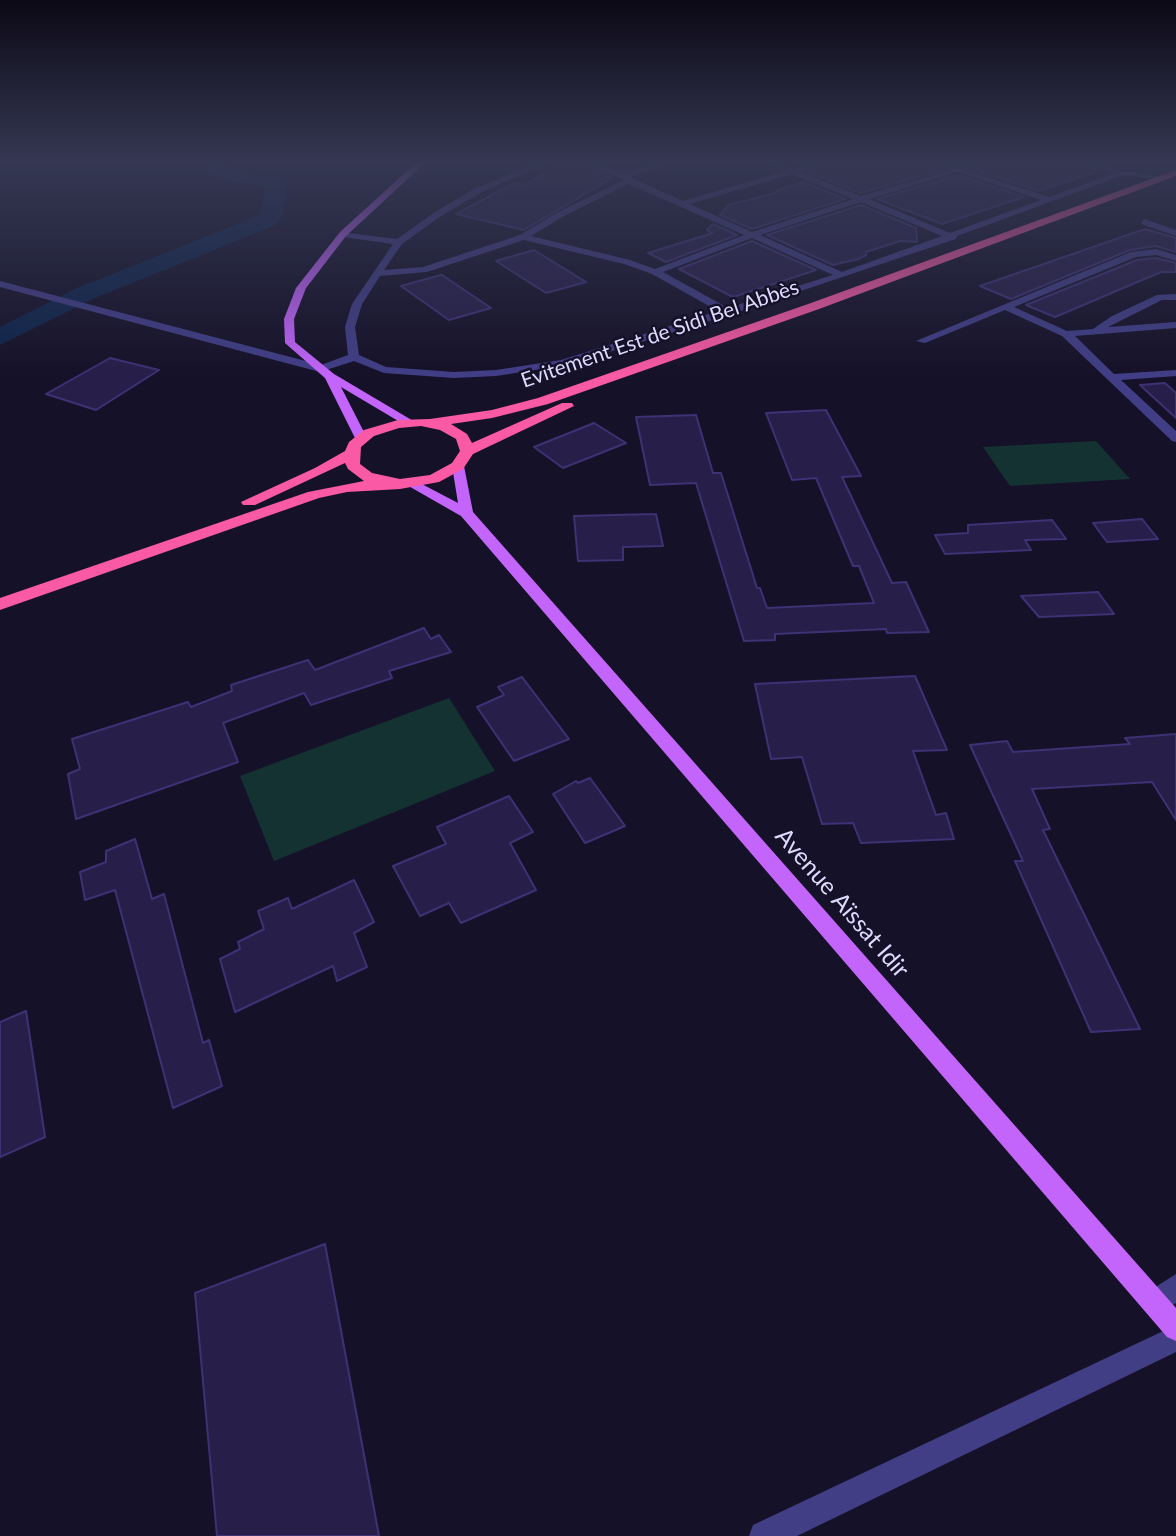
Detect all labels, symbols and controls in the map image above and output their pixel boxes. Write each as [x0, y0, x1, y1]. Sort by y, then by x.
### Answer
street label: Evitement Est de Sidi Bel Abbès [518, 274, 802, 394]
street label: Avenue Aïssat Idir [769, 822, 915, 984]

